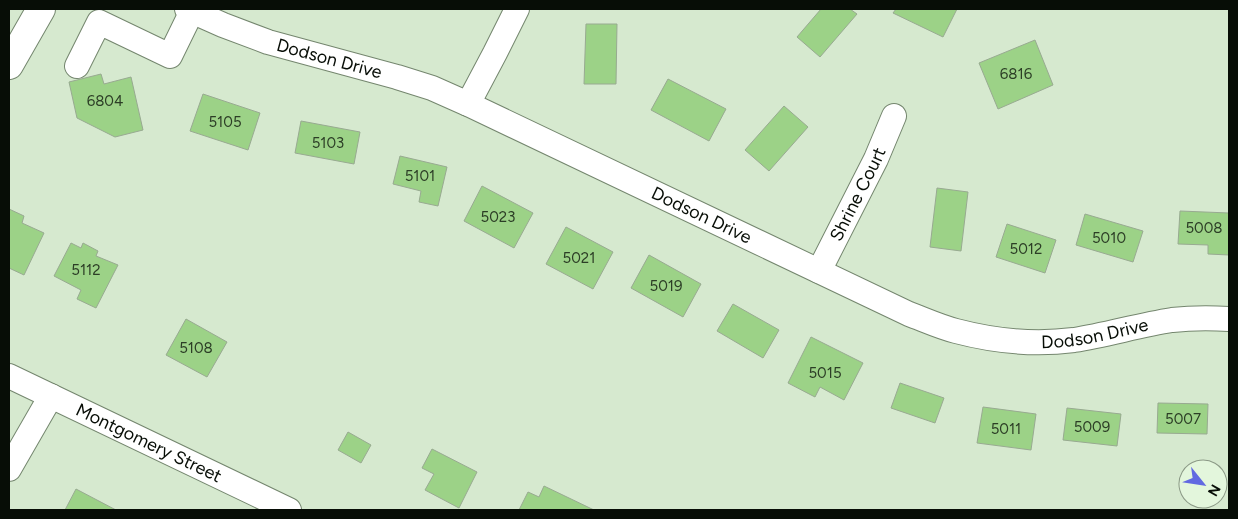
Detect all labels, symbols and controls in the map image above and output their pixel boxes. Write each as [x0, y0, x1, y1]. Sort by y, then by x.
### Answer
street label: Dodson Drive [274, 34, 385, 83]
house number: 6816 [1000, 65, 1033, 83]
house number: 6804 [87, 92, 123, 110]
house number: 5105 [208, 113, 242, 131]
house number: 5103 [312, 134, 344, 152]
street label: Shrine Court [825, 144, 891, 245]
house number: 5101 [405, 167, 435, 185]
street label: Dodson Drive [648, 182, 755, 249]
house number: 5023 [481, 208, 515, 226]
house number: 5008 [1185, 219, 1223, 237]
house number: 5010 [1092, 229, 1126, 247]
house number: 5012 [1010, 240, 1042, 258]
house number: 5021 [563, 249, 595, 267]
house number: 5112 [71, 261, 101, 279]
house number: 5019 [650, 277, 682, 295]
street label: Dodson Drive [1041, 314, 1150, 353]
house number: 5108 [179, 339, 213, 357]
house number: 5015 [808, 364, 842, 382]
street label: Montgomery Street [72, 399, 226, 487]
house number: 5007 [1165, 410, 1201, 428]
house number: 5009 [1074, 418, 1110, 436]
house number: 5011 [991, 420, 1021, 438]
north arrow [1178, 459, 1228, 509]
text: N [1204, 481, 1224, 499]

